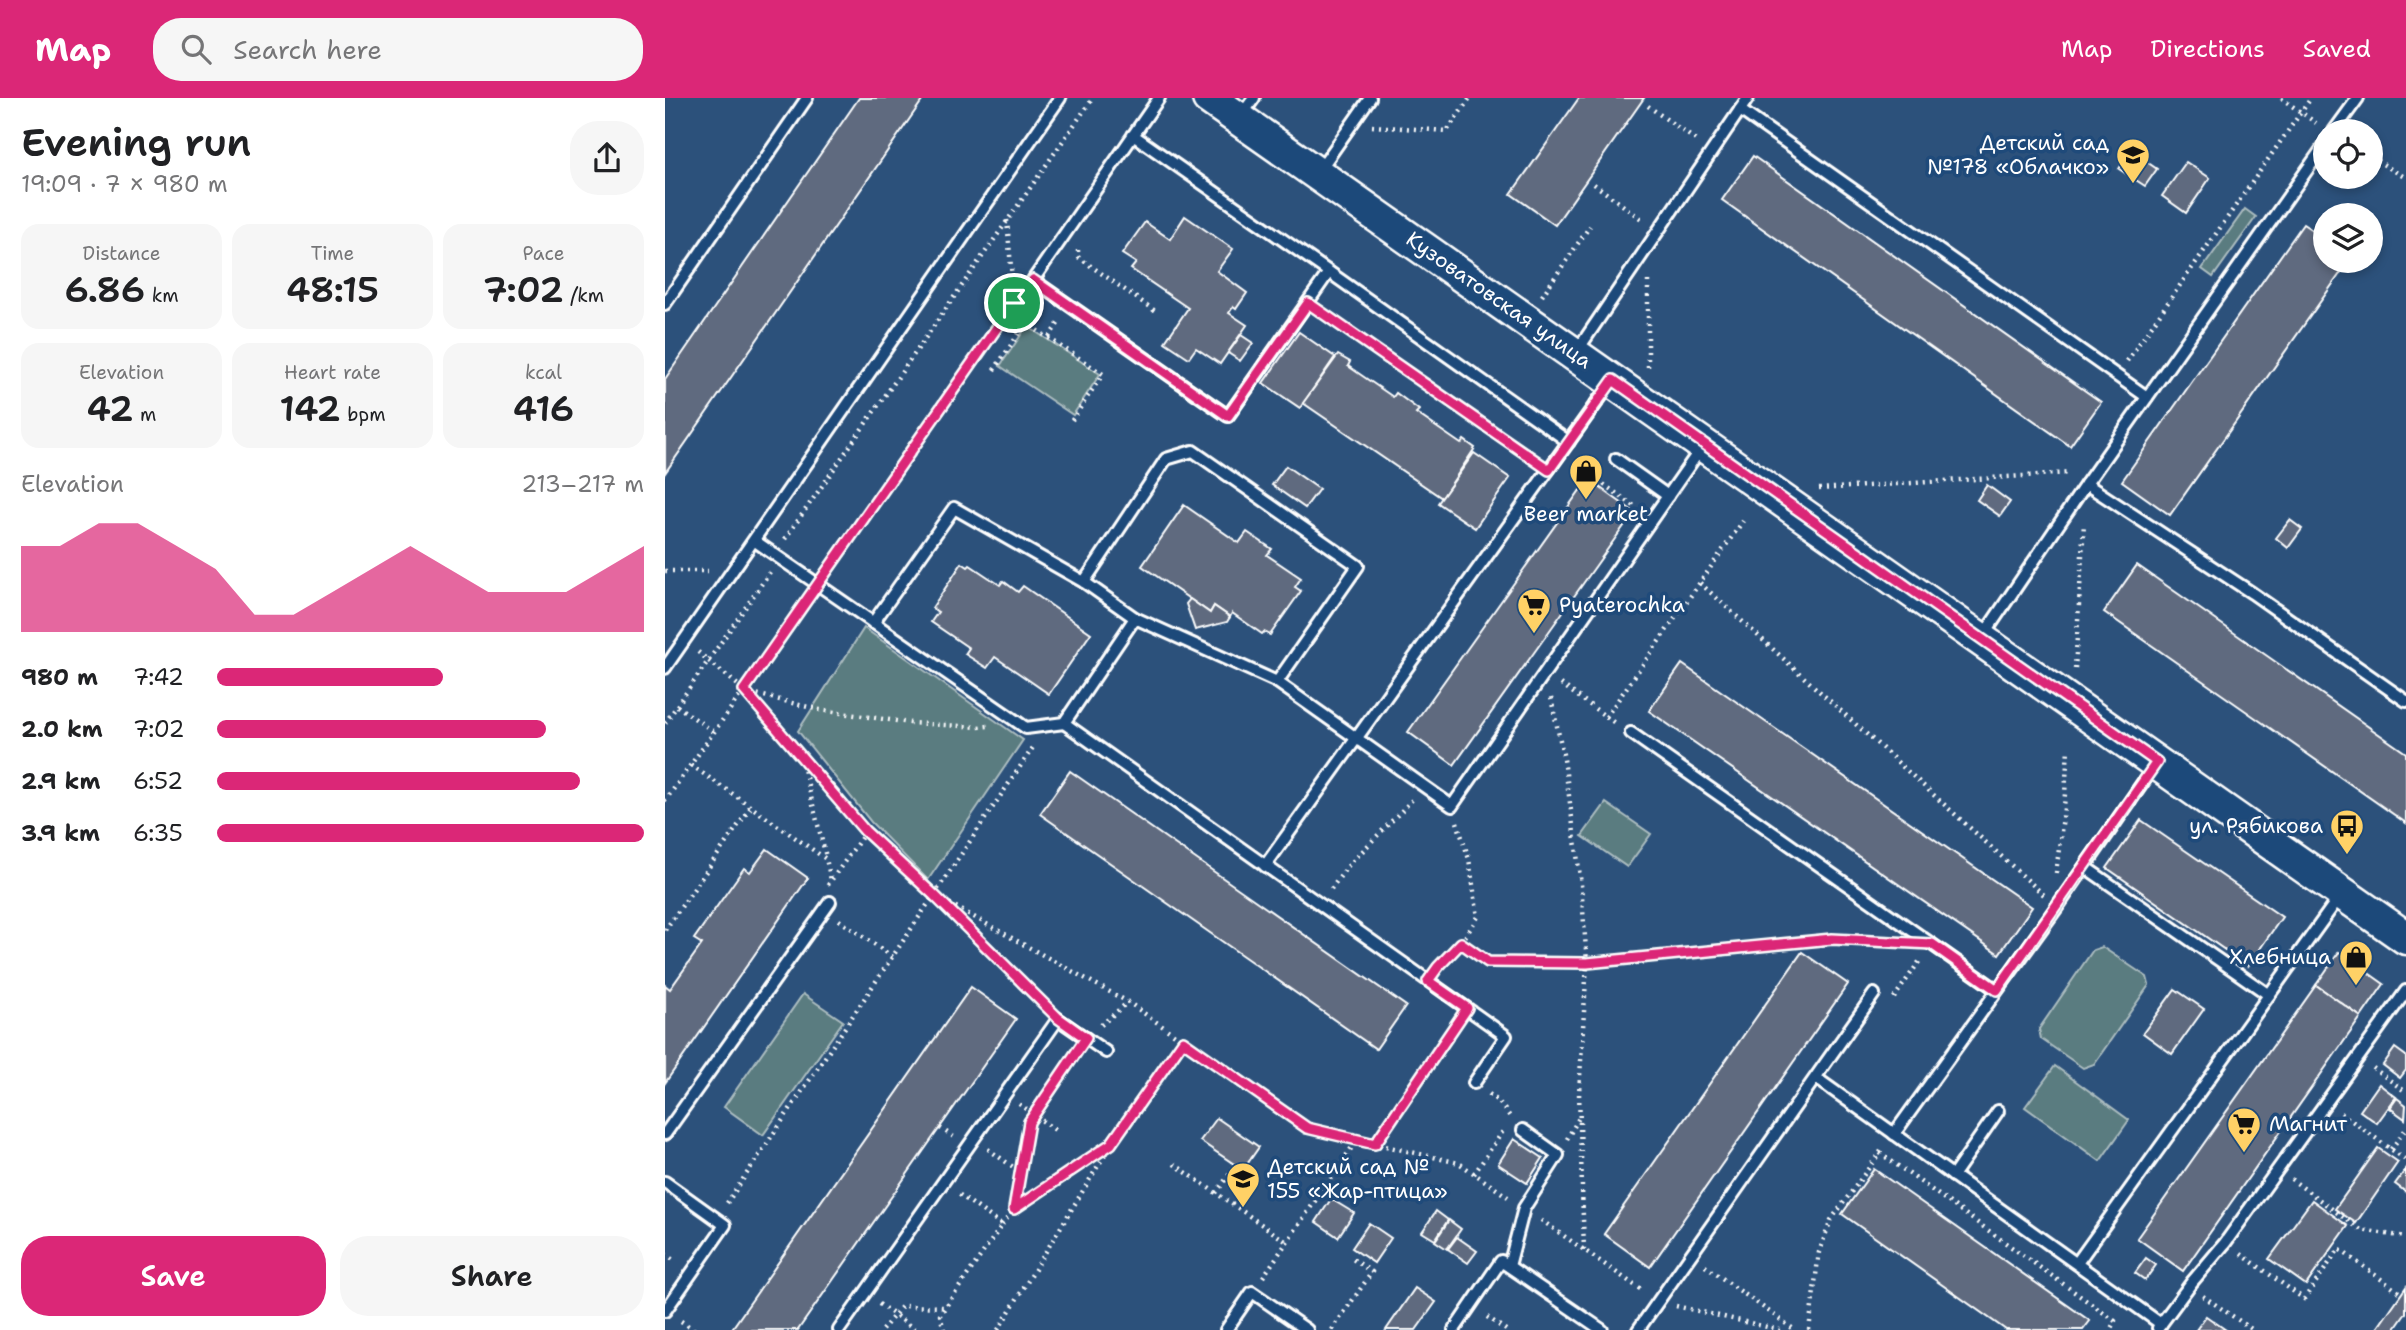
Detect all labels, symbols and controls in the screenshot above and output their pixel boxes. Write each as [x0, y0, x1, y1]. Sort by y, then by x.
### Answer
search box [153, 18, 643, 81]
text: Map [35, 27, 111, 72]
icon: search [177, 30, 215, 68]
text: Search here [233, 32, 382, 67]
text: Map [2061, 33, 2112, 65]
text: Directions [2150, 33, 2265, 65]
text: Saved [2303, 33, 2371, 65]
text: Evening run [21, 117, 251, 168]
map controls [2313, 119, 2383, 273]
button: locate [2313, 119, 2383, 189]
button: share [570, 121, 644, 195]
place label: Детский сад №178 «Облачко» [1927, 129, 2109, 181]
school or university icon: Детский сад №178 «Облачко» [2114, 136, 2152, 185]
text: 19:09 · 7 × 980 m [21, 169, 228, 199]
button: layers [2313, 203, 2383, 273]
street label: Кузоватовская улица [1400, 225, 1598, 375]
text: Distance [83, 241, 160, 266]
text: Time [311, 241, 354, 266]
text: Pace [523, 241, 564, 266]
text: 6.86 [64, 266, 145, 313]
text: 48:15 [286, 266, 379, 313]
text: 7:02 [483, 266, 564, 313]
pin [984, 273, 1044, 333]
text: km [145, 283, 179, 308]
text: /km [564, 283, 604, 308]
icon: arrive [995, 284, 1033, 322]
text: Elevation [79, 360, 164, 385]
text: Heart rate [284, 360, 381, 385]
text: kcal [525, 360, 562, 385]
text: 42 [87, 385, 134, 432]
text: 142 [279, 385, 341, 432]
text: 416 [513, 385, 574, 432]
text: m [134, 402, 156, 427]
text: bpm [341, 402, 386, 427]
shop icon: Beer market [1567, 452, 1605, 501]
text: Elevation [21, 469, 124, 499]
text: 213–217 m [521, 469, 644, 499]
place label: Beer market [1524, 500, 1648, 528]
supermarket icon: Pyaterochka [1515, 586, 1553, 635]
place label: Pyaterochka [1559, 591, 1685, 619]
text: 980 m [21, 662, 98, 692]
text: 7:42 [133, 662, 184, 692]
text: 2.0 km [21, 714, 103, 744]
text: 7:02 [133, 714, 185, 744]
text: 2.9 km [21, 766, 100, 796]
text: 6:52 [133, 766, 183, 796]
bus stop icon: ул. Рябикова [2328, 807, 2366, 856]
place label: ул. Рябикова [2189, 812, 2323, 840]
text: 3.9 km [21, 818, 100, 848]
text: 6:35 [133, 818, 183, 848]
shop icon: Хлебница [2337, 938, 2375, 987]
place label: Хлебница [2230, 943, 2331, 971]
supermarket icon: Магнит [2225, 1105, 2263, 1154]
place label: Магнит [2269, 1110, 2348, 1138]
place label: Детский сад № 155 «Жар-птица» [1267, 1153, 1448, 1205]
school or university icon: Детский сад № 155 «Жар-птица» [1224, 1160, 1262, 1209]
button: Save [21, 1236, 326, 1316]
button: Share [340, 1236, 644, 1316]

